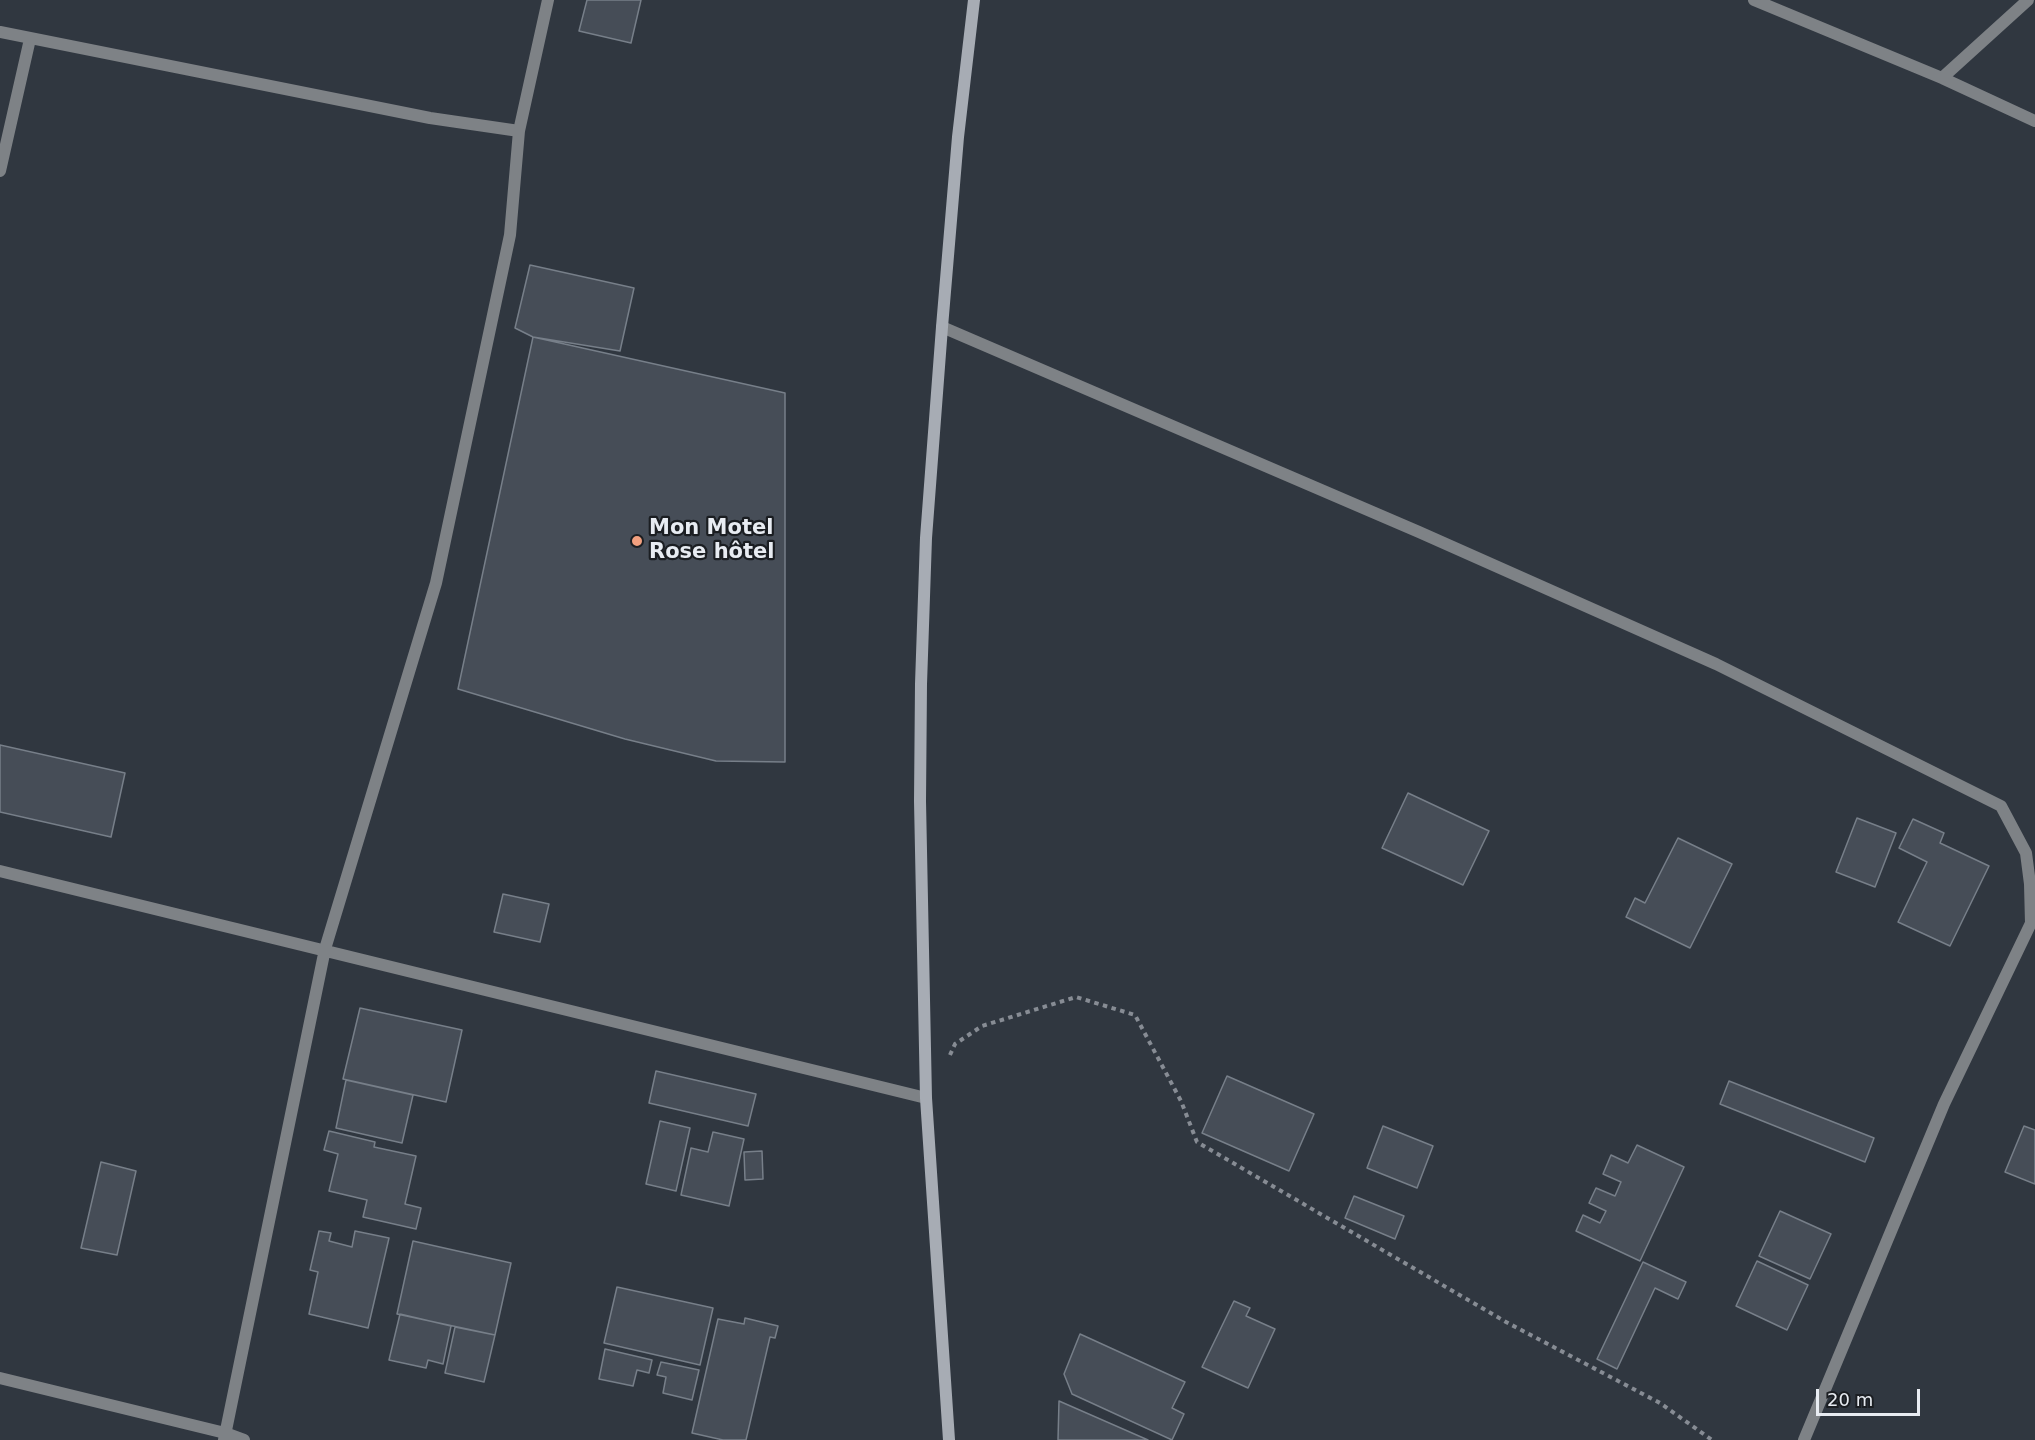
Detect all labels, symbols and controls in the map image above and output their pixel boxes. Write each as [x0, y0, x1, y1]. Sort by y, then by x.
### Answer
place label: Mon Motel Rose hôtel [649, 516, 775, 566]
marker: Mon Motel Rose hôtel [630, 534, 644, 548]
scale bar [1819, 1377, 1922, 1415]
text: 20 m [1827, 1389, 1873, 1410]

